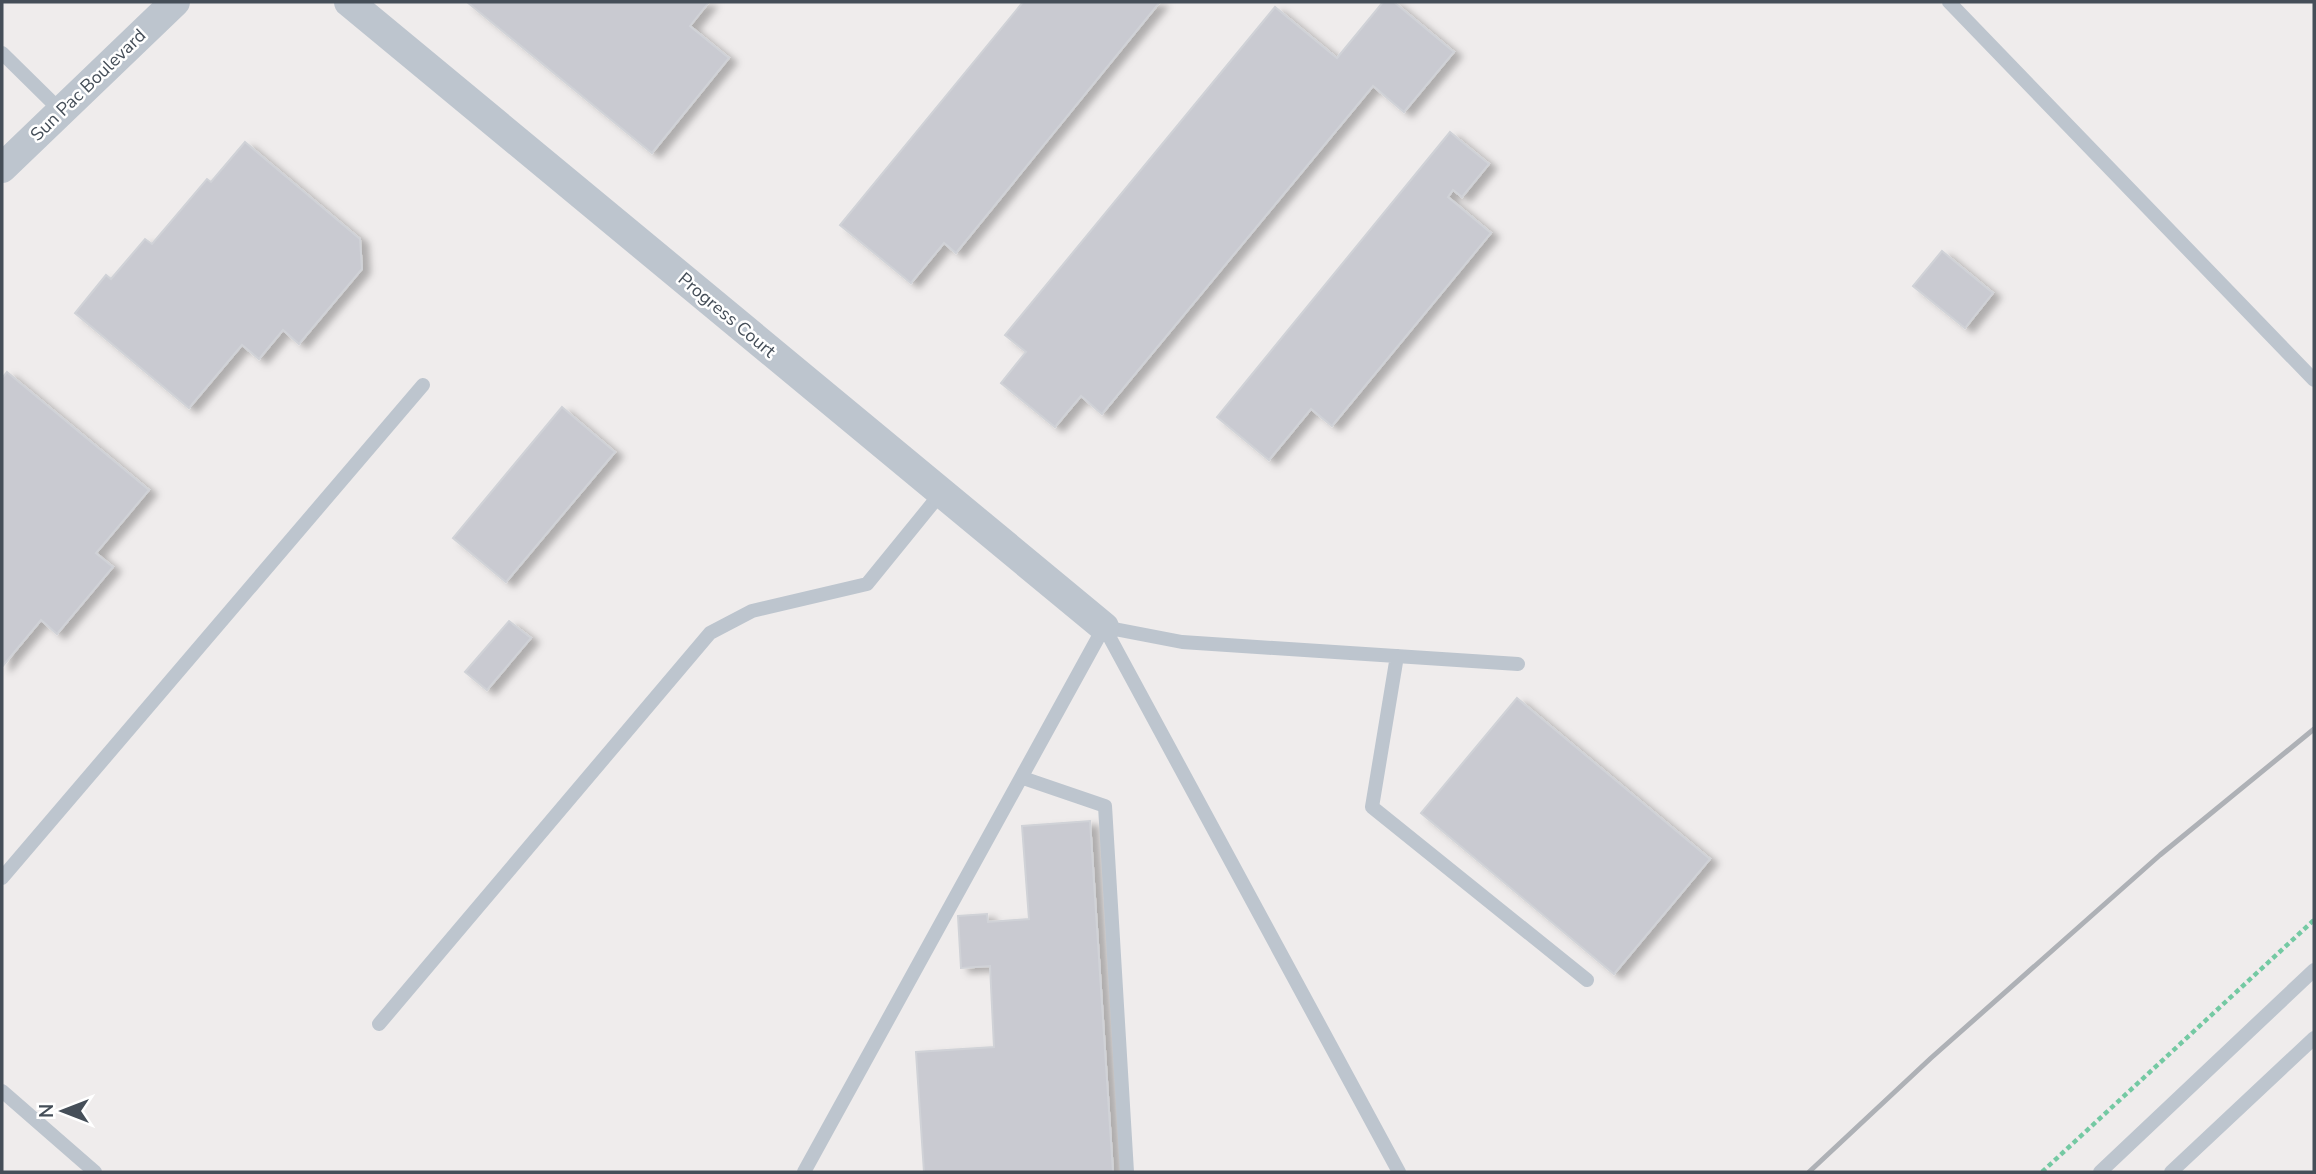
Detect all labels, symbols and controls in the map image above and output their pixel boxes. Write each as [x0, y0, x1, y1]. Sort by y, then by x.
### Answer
street label: Sun Pac Boulevard [25, 24, 151, 146]
street label: Progress Court [673, 267, 781, 363]
north arrow [28, 1076, 98, 1146]
text: N [34, 1104, 60, 1118]

